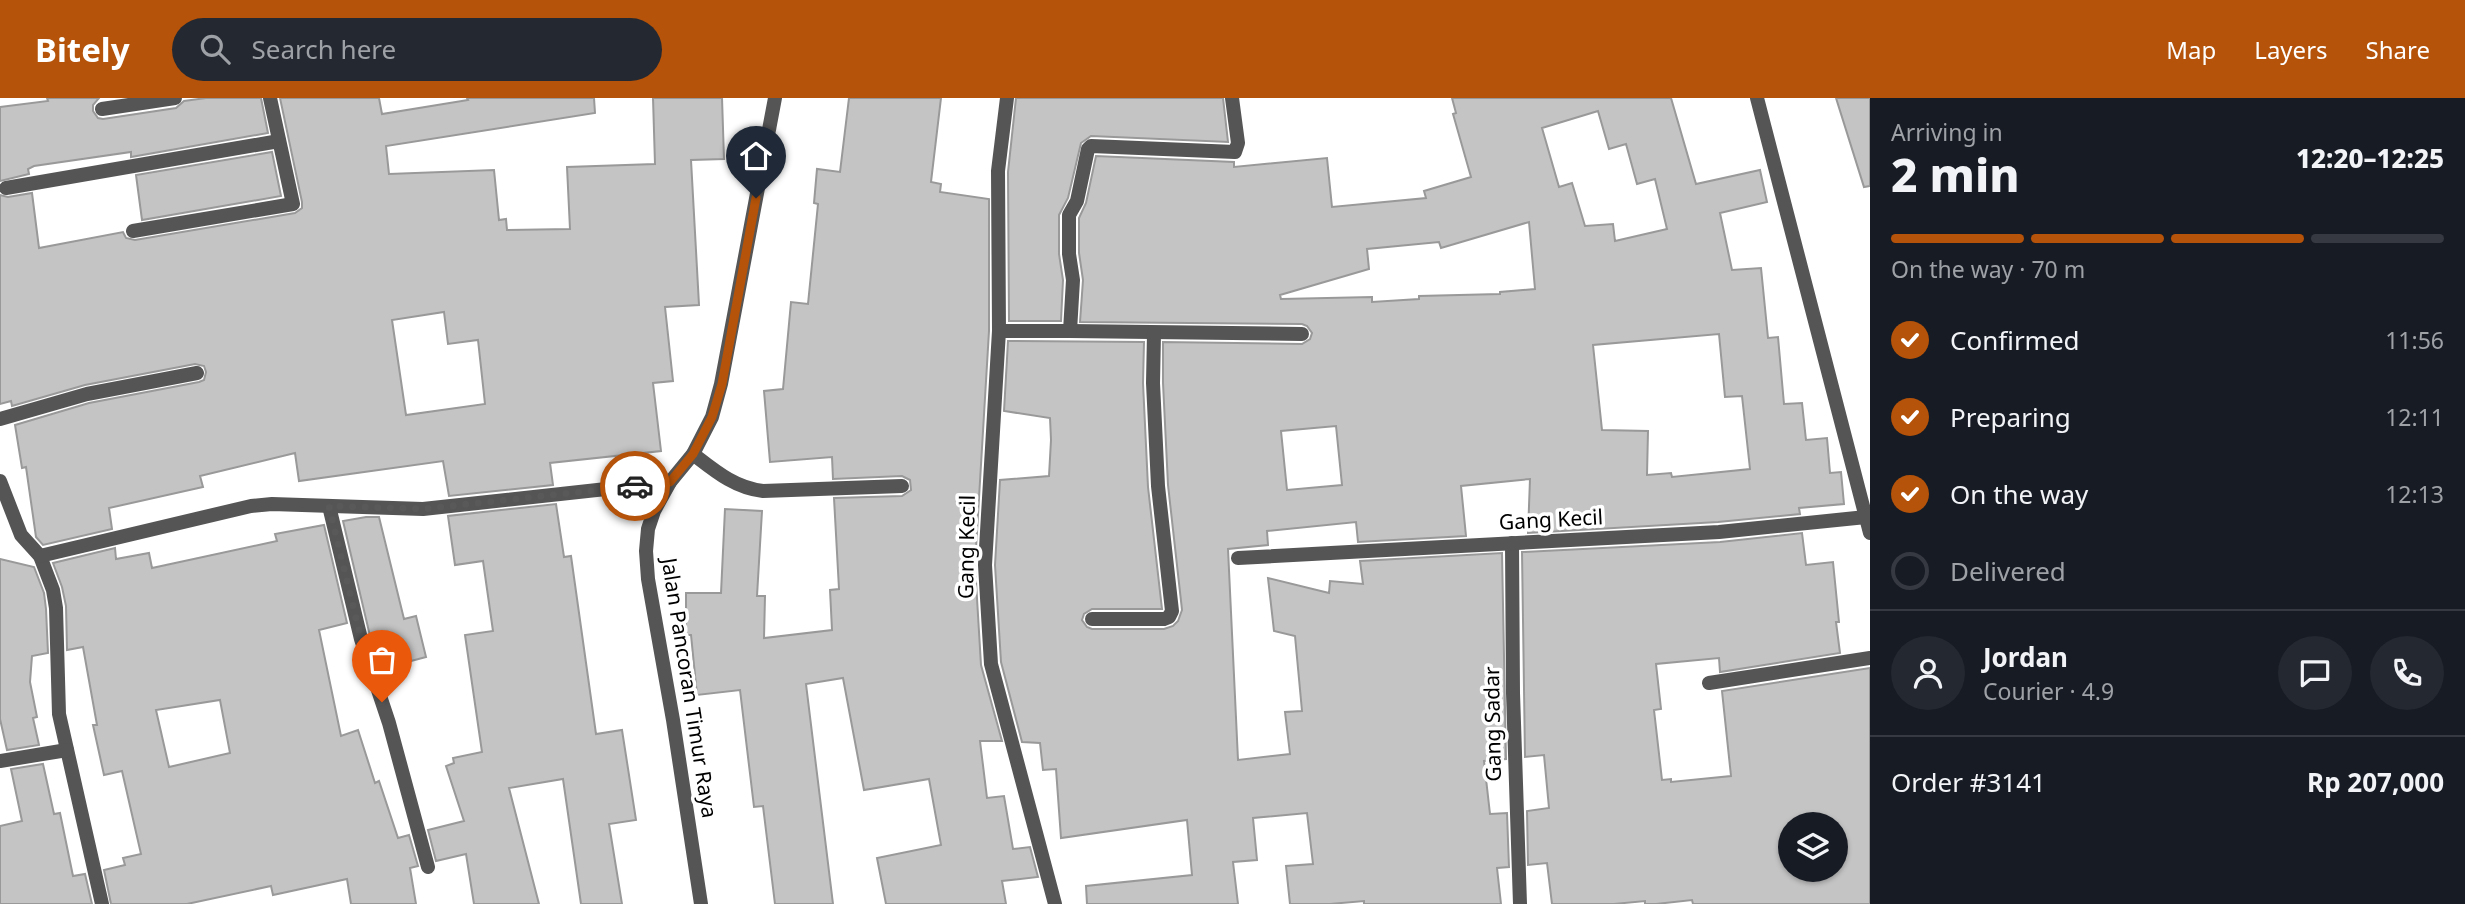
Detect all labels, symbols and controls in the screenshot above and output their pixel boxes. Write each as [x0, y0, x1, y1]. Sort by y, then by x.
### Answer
search box [172, 18, 662, 81]
text: Bitely [35, 27, 130, 72]
icon: search [196, 30, 234, 68]
text: Search here [252, 31, 396, 67]
text: Map [2166, 33, 2216, 66]
text: Layers [2254, 33, 2328, 66]
text: Share [2366, 33, 2430, 66]
text: Arriving in [1891, 116, 2003, 148]
pin [726, 126, 786, 198]
icon: home [737, 137, 775, 175]
text: 12:20–12:25 [2296, 140, 2444, 176]
text: 2 min [1891, 143, 2020, 205]
text: On the way · 70 m [1891, 253, 2085, 285]
icon: check [1891, 321, 1929, 359]
text: Confirmed [1950, 322, 2080, 358]
text: 11:56 [2385, 324, 2444, 356]
icon: check [1891, 398, 1929, 436]
text: Preparing [1950, 399, 2071, 435]
text: 12:11 [2385, 401, 2444, 433]
courier [600, 451, 670, 521]
icon: car [616, 467, 654, 505]
icon: check [1891, 475, 1929, 513]
text: On the way [1950, 476, 2088, 512]
text: 12:13 [2385, 478, 2444, 510]
street label: Gang Kecil [951, 495, 981, 599]
street label: Gang Kecil [1498, 502, 1604, 536]
text: Delivered [1950, 553, 2066, 589]
street label: Jalan Pancoran Timur Raya [655, 554, 724, 820]
pin [352, 630, 412, 702]
button: person [1891, 636, 1965, 710]
button: chat [2278, 636, 2352, 710]
button: phone [2370, 636, 2444, 710]
text: Jordan [1983, 639, 2068, 675]
icon: bag [363, 641, 401, 679]
street label: Gang Sadar [1477, 666, 1507, 782]
text: Courier · 4.9 [1983, 675, 2114, 707]
text: Order #3141 [1891, 764, 2046, 800]
text: Rp 207,000 [2307, 764, 2444, 800]
map controls [1778, 812, 1848, 882]
button: layers [1778, 812, 1848, 882]

